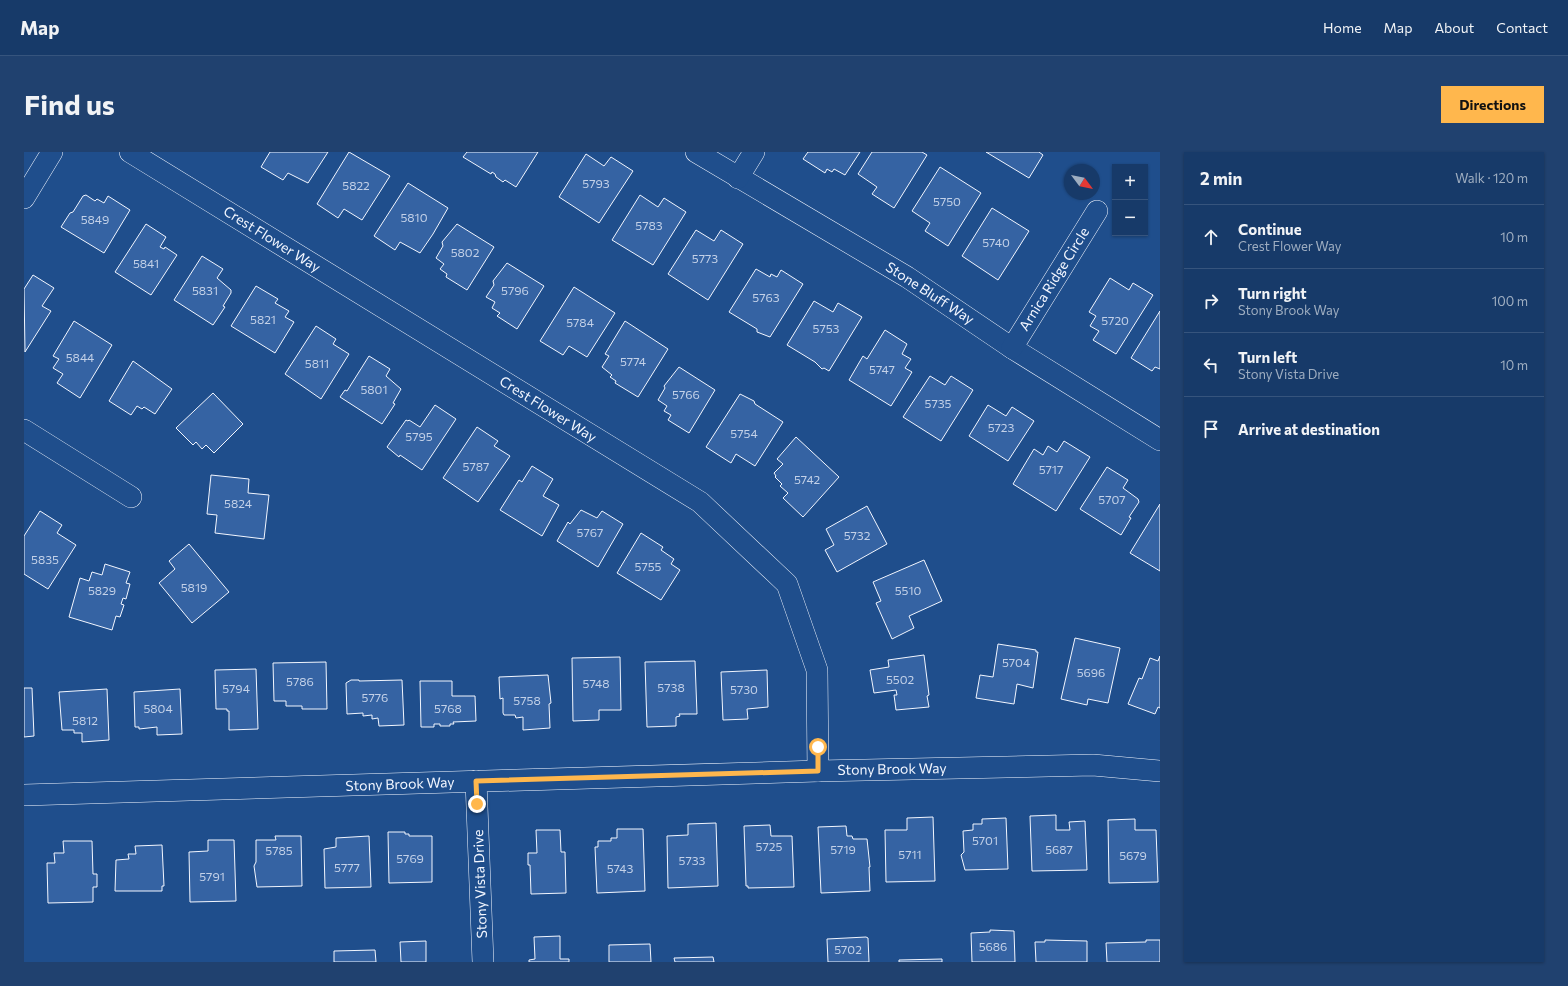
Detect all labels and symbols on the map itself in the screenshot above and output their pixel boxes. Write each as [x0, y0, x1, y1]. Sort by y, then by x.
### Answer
north arrow [1064, 164, 1100, 200]
house number: 5793 [582, 176, 610, 190]
house number: 5822 [342, 178, 370, 192]
house number: 5750 [933, 194, 961, 208]
street label: Crest Flower Way [221, 202, 324, 275]
house number: 5810 [400, 210, 428, 224]
house number: 5849 [81, 212, 109, 226]
house number: 5783 [635, 218, 663, 232]
street label: Arnica Ridge Circle [1015, 224, 1092, 334]
house number: 5740 [982, 235, 1010, 249]
house number: 5802 [451, 245, 480, 259]
house number: 5773 [692, 251, 718, 265]
house number: 5841 [133, 256, 159, 270]
street label: Stone Bluff Way [883, 258, 978, 327]
house number: 5831 [192, 283, 218, 297]
house number: 5796 [501, 283, 529, 297]
house number: 5763 [752, 290, 780, 304]
house number: 5821 [250, 312, 276, 326]
house number: 5720 [1101, 313, 1129, 327]
house number: 5784 [566, 315, 594, 329]
house number: 5753 [813, 321, 840, 335]
house number: 5844 [66, 350, 94, 364]
house number: 5774 [620, 354, 646, 368]
house number: 5811 [305, 356, 329, 370]
house number: 5747 [869, 362, 895, 376]
street label: Crest Flower Way [497, 372, 600, 445]
house number: 5801 [360, 382, 388, 396]
house number: 5766 [672, 387, 700, 401]
house number: 5735 [925, 396, 952, 410]
house number: 5723 [988, 420, 1015, 434]
house number: 5754 [730, 426, 758, 440]
house number: 5795 [405, 429, 433, 443]
house number: 5787 [463, 459, 489, 473]
house number: 5717 [1039, 462, 1063, 476]
house number: 5742 [794, 472, 820, 486]
house number: 5707 [1098, 492, 1126, 506]
house number: 5824 [224, 496, 252, 510]
house number: 5767 [577, 525, 603, 539]
house number: 5732 [844, 528, 871, 542]
house number: 5835 [31, 552, 59, 566]
house number: 5755 [635, 559, 662, 573]
house number: 5819 [181, 580, 207, 594]
house number: 5829 [88, 583, 116, 597]
house number: 5510 [895, 583, 922, 597]
house number: 5704 [1002, 655, 1030, 669]
house number: 5696 [1077, 665, 1105, 679]
house number: 5502 [886, 672, 914, 686]
house number: 5786 [286, 674, 314, 688]
house number: 5748 [583, 676, 610, 690]
house number: 5738 [657, 680, 685, 694]
house number: 5794 [222, 681, 250, 695]
house number: 5730 [730, 682, 758, 696]
house number: 5776 [362, 690, 388, 704]
house number: 5758 [513, 693, 541, 707]
house number: 5804 [143, 701, 173, 715]
house number: 5768 [434, 701, 462, 715]
house number: 5812 [72, 713, 98, 727]
route start [809, 738, 827, 756]
street label: Stony Brook Way [837, 759, 947, 778]
street label: Stony Brook Way [345, 773, 455, 794]
route end [468, 795, 486, 813]
street label: Stony Vista Drive [469, 829, 490, 939]
house number: 5701 [972, 833, 998, 847]
house number: 5725 [756, 839, 782, 853]
house number: 5719 [830, 842, 856, 856]
house number: 5687 [1045, 842, 1073, 856]
house number: 5785 [265, 843, 293, 857]
house number: 5711 [898, 847, 922, 861]
house number: 5679 [1119, 848, 1147, 862]
house number: 5769 [396, 851, 424, 865]
house number: 5733 [679, 853, 706, 867]
house number: 5777 [334, 860, 360, 874]
house number: 5743 [607, 861, 633, 875]
house number: 5791 [199, 869, 225, 883]
house number: 5686 [979, 939, 1007, 953]
house number: 5702 [834, 942, 862, 956]

